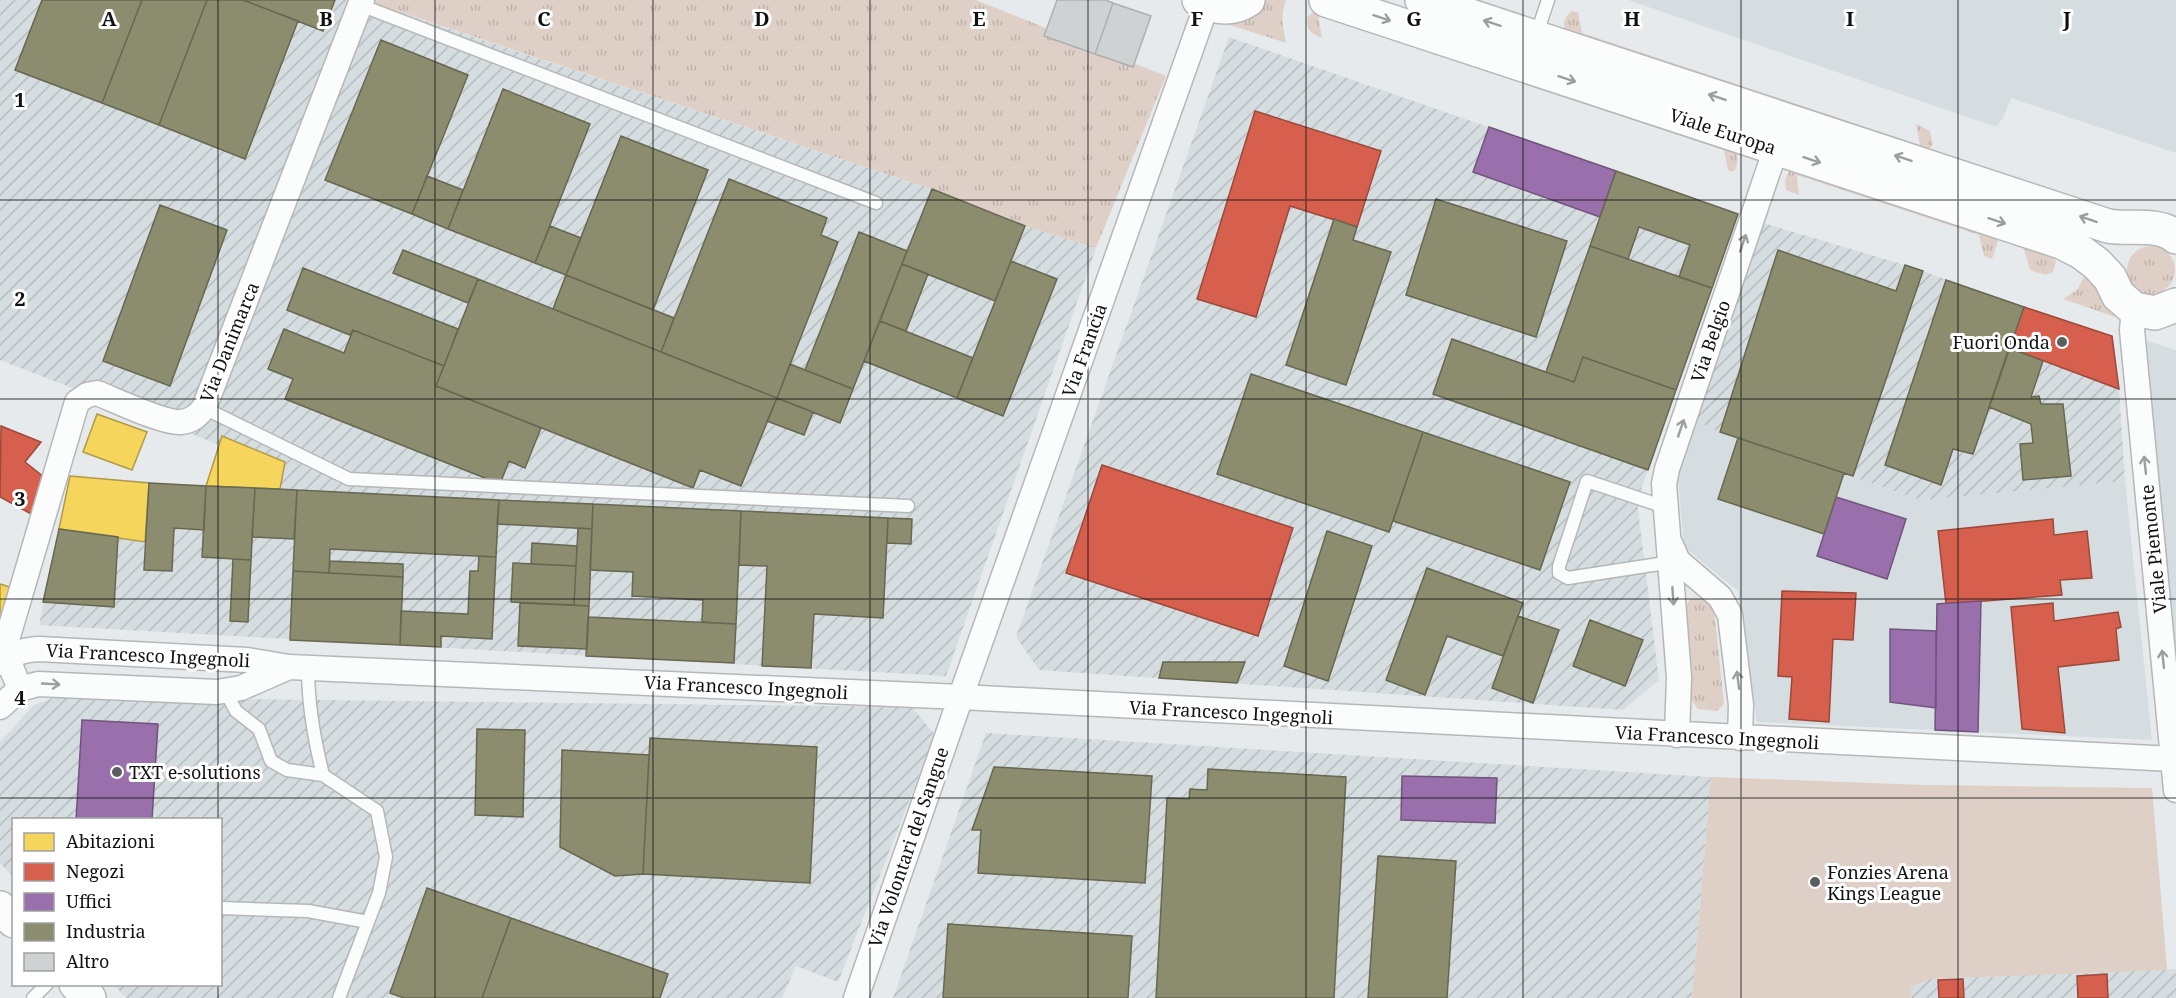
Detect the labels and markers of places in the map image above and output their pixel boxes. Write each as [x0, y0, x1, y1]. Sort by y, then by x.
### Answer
place label: Fuori Onda [1952, 330, 2050, 354]
marker: Fuori Onda [2055, 335, 2069, 349]
place label: TXT e-solutions [129, 760, 261, 784]
marker: TXT e-solutions [110, 765, 124, 779]
place label: Fonzies Arena Kings League [1827, 860, 1949, 905]
marker: Fonzies Arena Kings League [1808, 875, 1822, 889]

